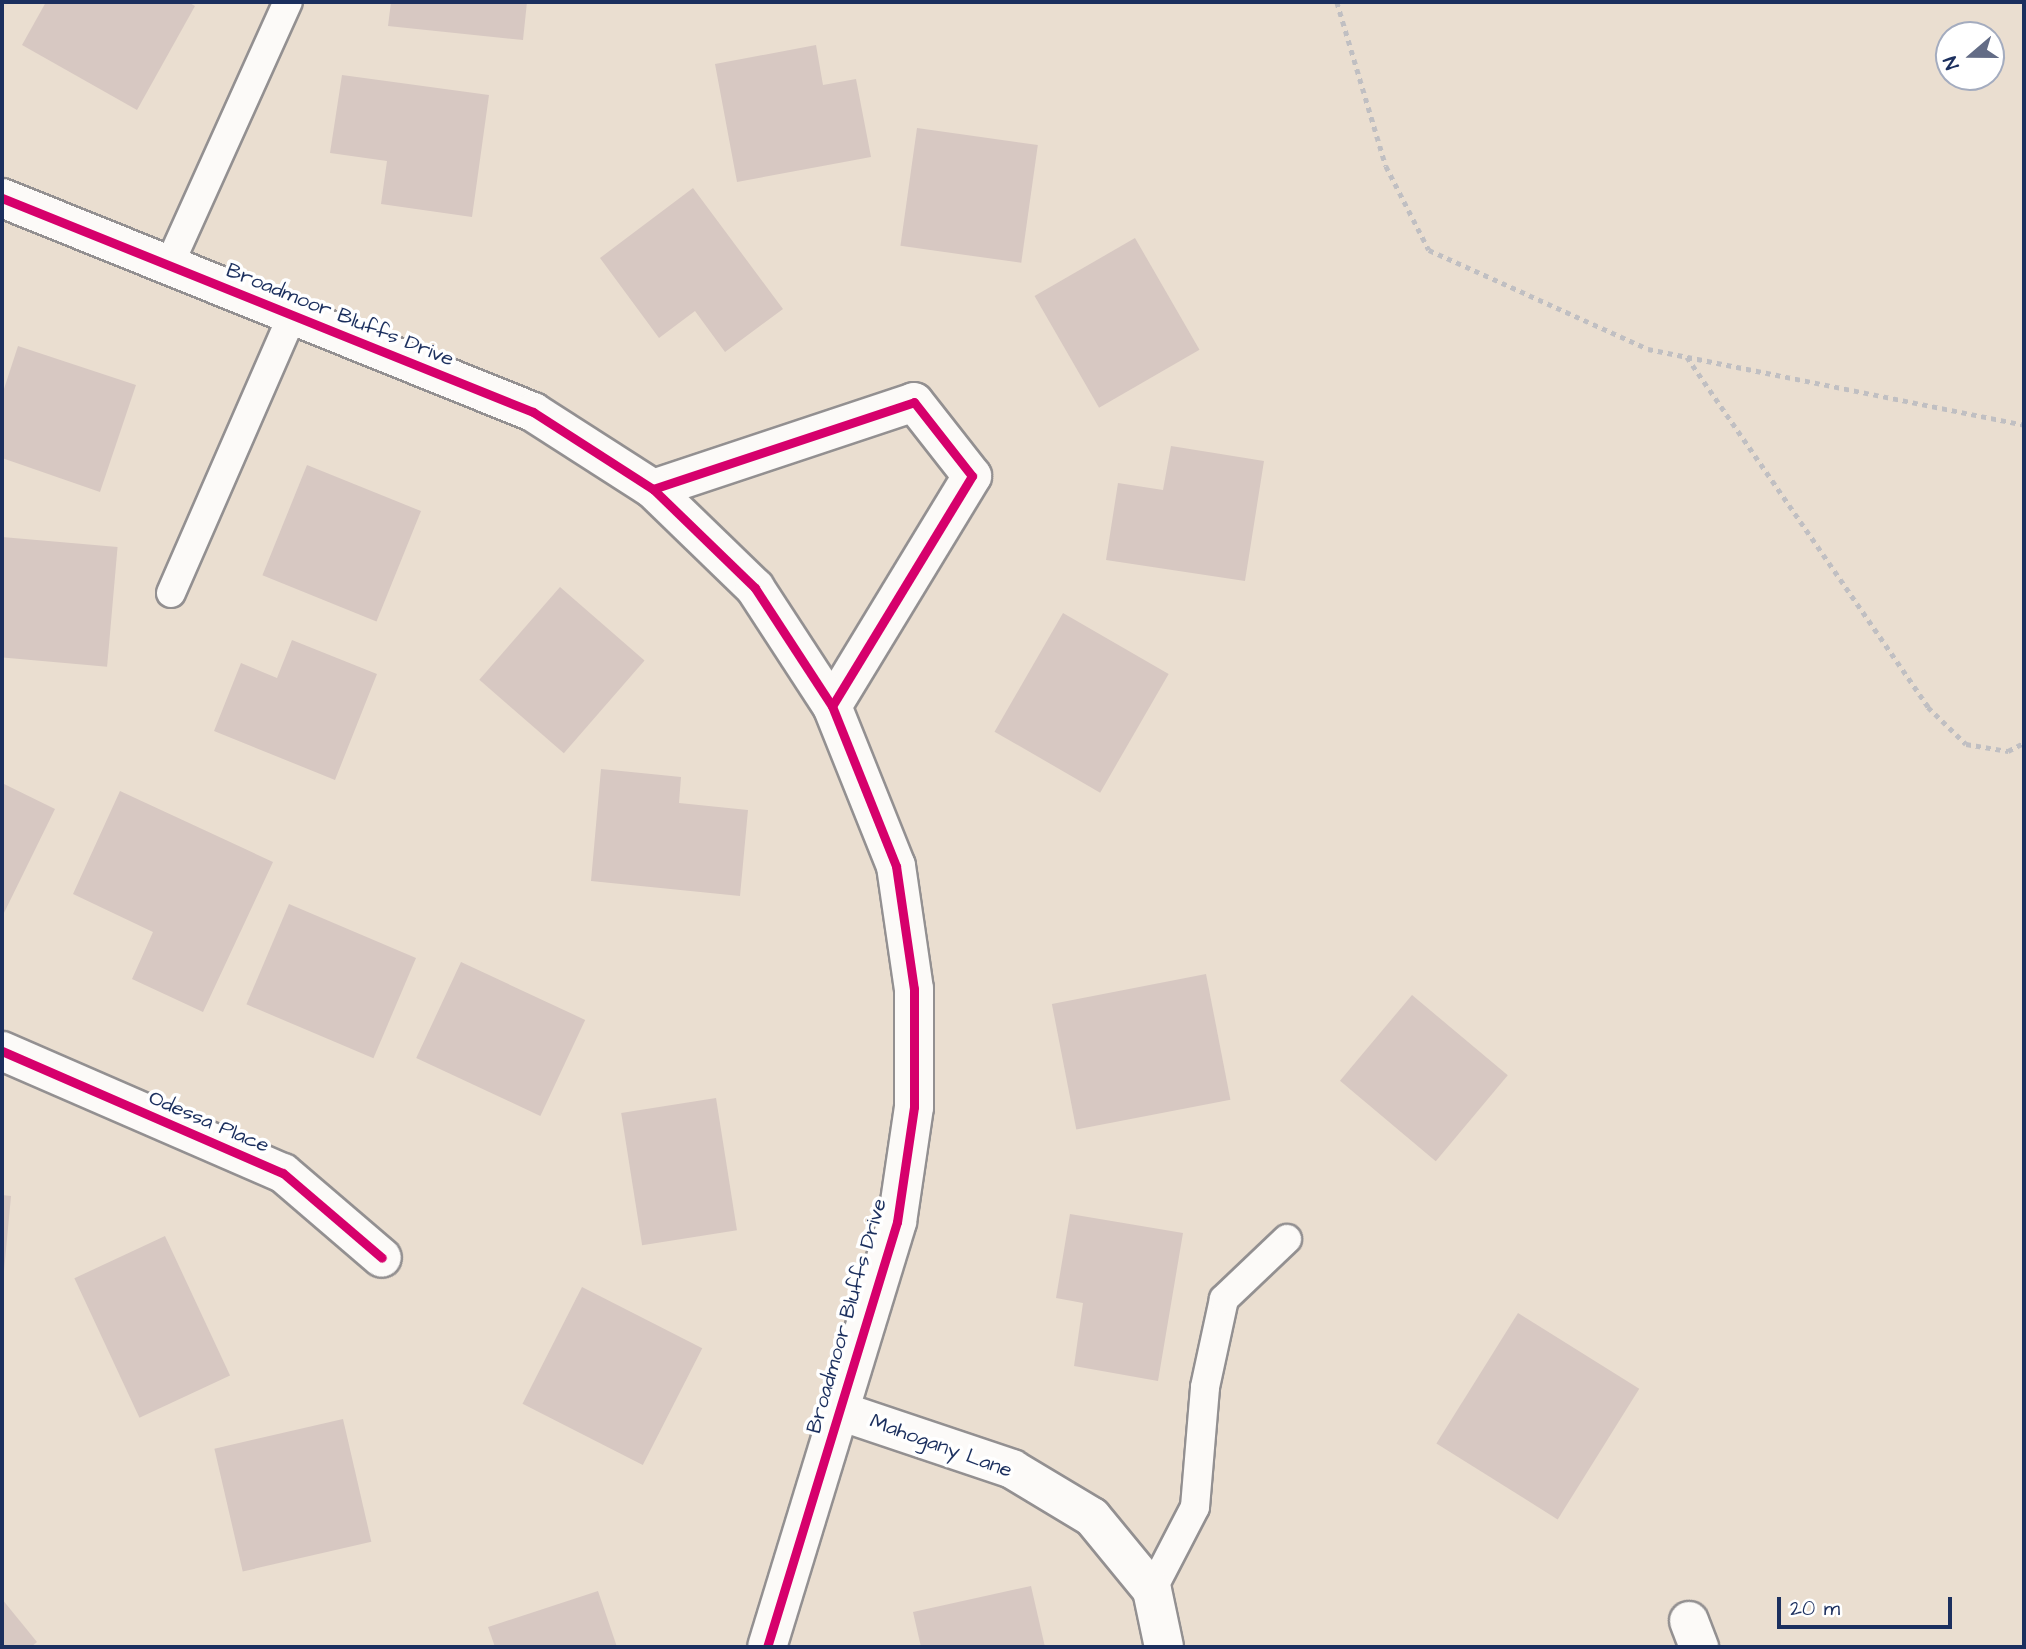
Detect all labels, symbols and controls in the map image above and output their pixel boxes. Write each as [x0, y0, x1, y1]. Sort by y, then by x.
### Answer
north arrow [1935, 21, 2005, 91]
text: N [1937, 52, 1966, 73]
street label: Broadmoor Bluffs Drive [223, 258, 457, 372]
street label: Odessa Place [145, 1085, 273, 1159]
street label: Broadmoor Bluffs Drive [801, 1196, 893, 1436]
street label: Mahogany Lane [867, 1409, 1015, 1483]
scale bar [1781, 1582, 1956, 1626]
text: 20 m [1790, 1594, 1840, 1623]

